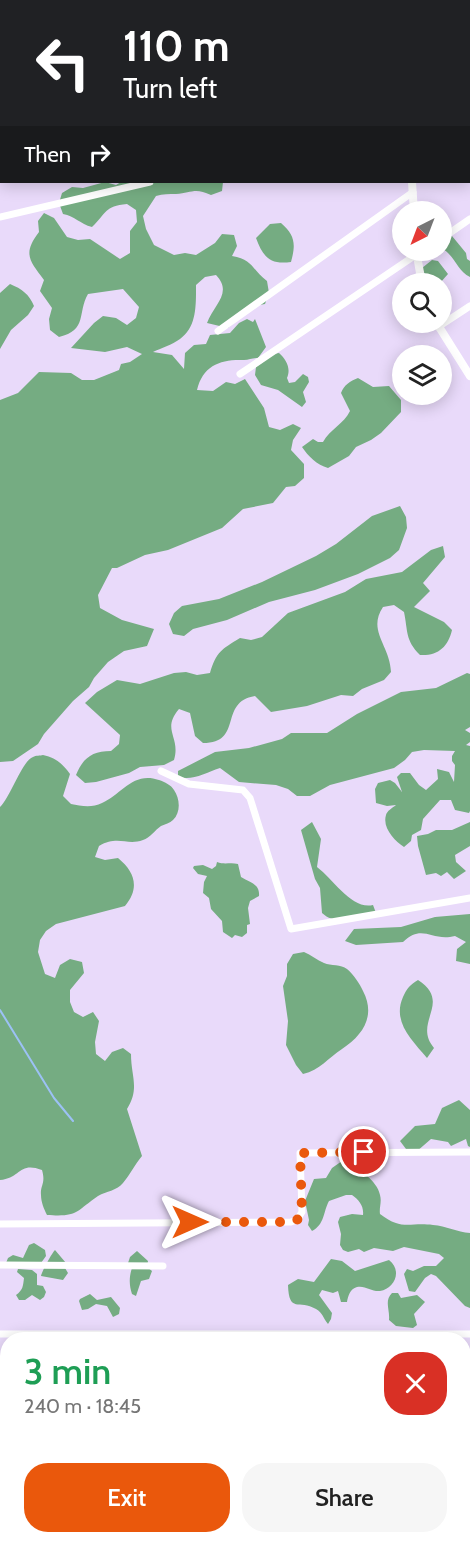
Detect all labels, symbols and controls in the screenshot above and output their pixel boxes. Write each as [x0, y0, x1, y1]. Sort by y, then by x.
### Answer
text: 110 m [123, 20, 230, 72]
icon: left [24, 24, 102, 102]
text: Turn left [123, 72, 217, 105]
icon: right [83, 138, 116, 171]
text: Then [24, 141, 71, 168]
north arrow [392, 201, 452, 261]
map controls [392, 201, 452, 405]
button: search [392, 273, 452, 333]
button: layers [392, 345, 452, 405]
pin [338, 1126, 389, 1177]
icon: arrive [347, 1135, 380, 1168]
position arrow [158, 1190, 222, 1254]
text: 3 min [24, 1349, 111, 1393]
button: close [384, 1352, 447, 1415]
text: 240 m · 18:45 [24, 1394, 141, 1418]
button: Exit [24, 1463, 230, 1532]
button: Share [242, 1463, 447, 1532]

